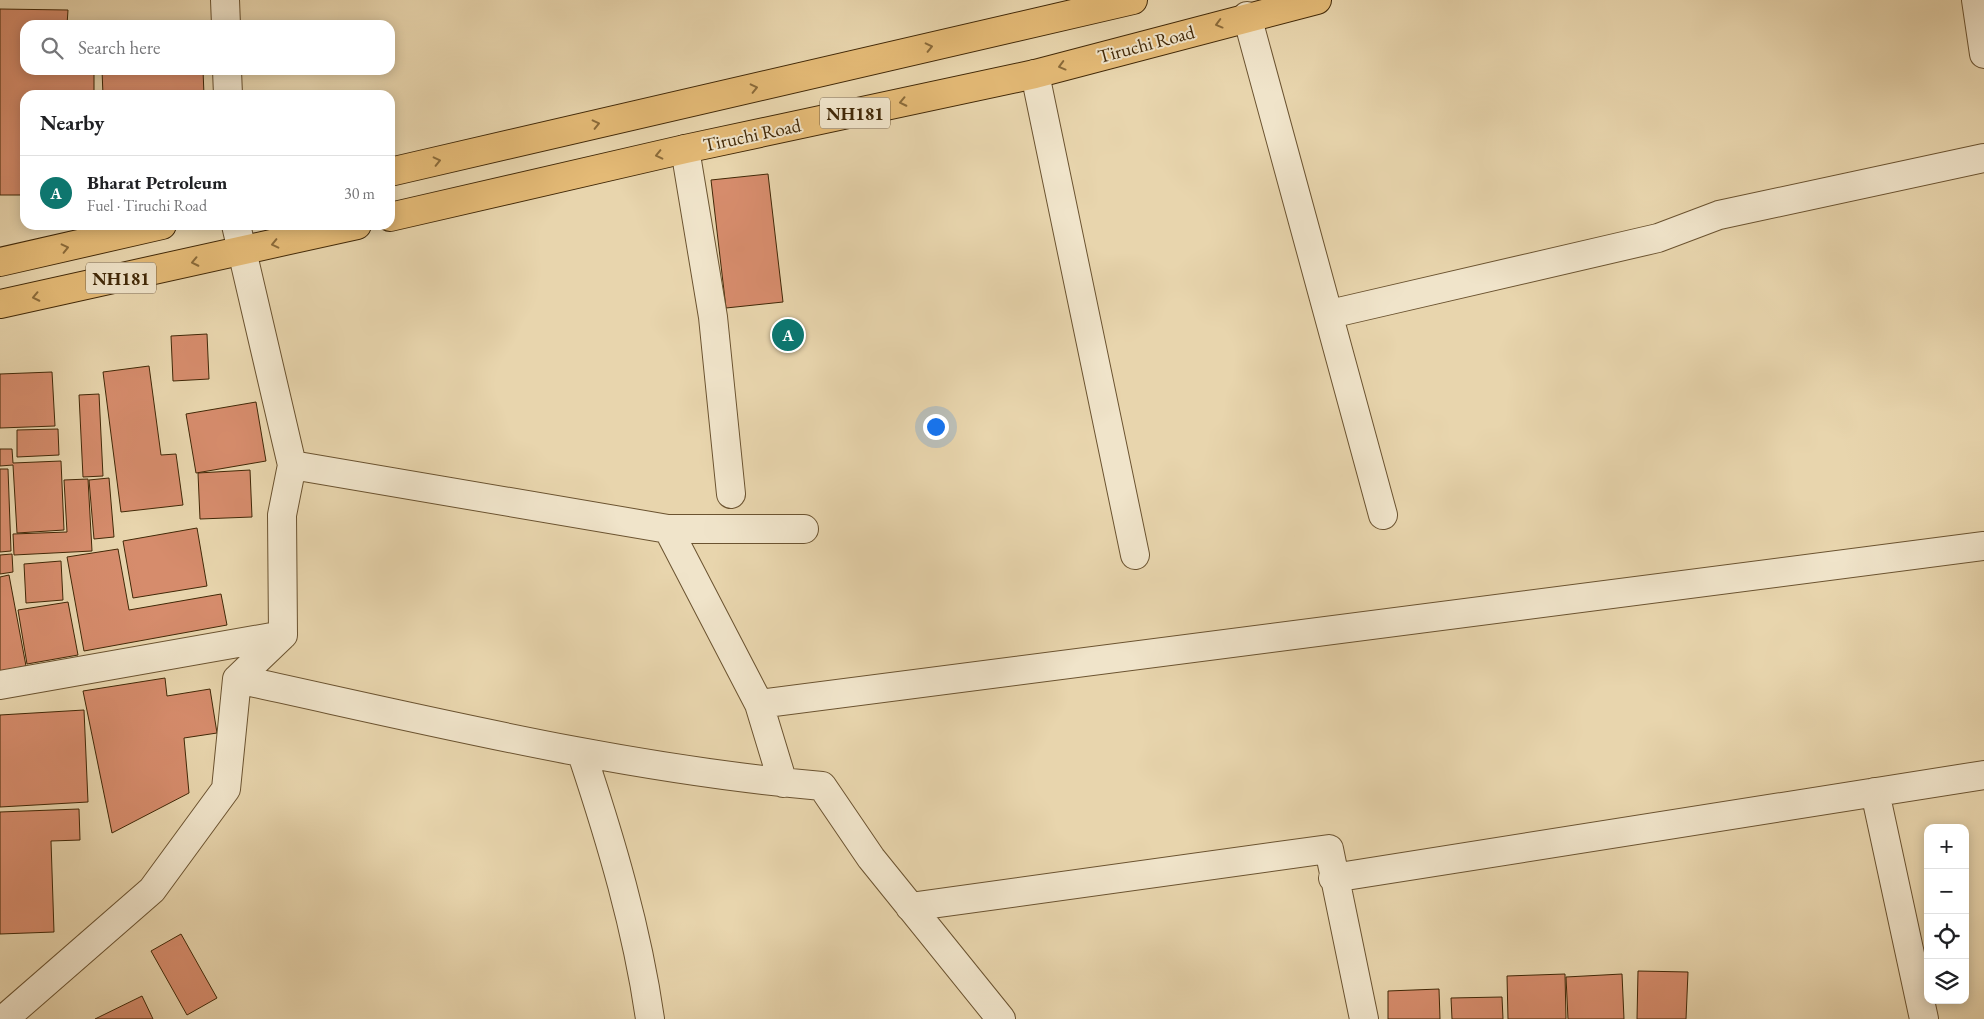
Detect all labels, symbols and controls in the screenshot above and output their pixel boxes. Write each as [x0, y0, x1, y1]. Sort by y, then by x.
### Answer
one-way arrow [1214, 18, 1223, 29]
street label: Tiruchi Road [1095, 19, 1198, 69]
search box [20, 20, 395, 75]
icon: search [38, 34, 66, 62]
text: Search here [78, 35, 160, 60]
one-way arrow [925, 42, 934, 53]
one-way arrow [1058, 61, 1066, 71]
one-way arrow [750, 83, 759, 94]
one-way arrow [899, 96, 908, 107]
road number: NH181 [820, 98, 890, 128]
text: Nearby [40, 109, 104, 136]
street label: Tiruchi Road [701, 112, 804, 158]
one-way arrow [591, 119, 600, 130]
one-way arrow [655, 149, 664, 160]
one-way arrow [433, 156, 442, 167]
text: Bharat Petroleum [87, 170, 227, 195]
text: A [50, 183, 62, 204]
text: 30 m [344, 183, 375, 204]
text: Fuel · Tiruchi Road [87, 195, 207, 216]
one-way arrow [270, 238, 279, 249]
one-way arrow [60, 243, 69, 253]
one-way arrow [190, 256, 199, 267]
road number: NH181 [86, 262, 156, 294]
one-way arrow [31, 291, 40, 301]
pin: A [772, 316, 804, 354]
your location [923, 414, 949, 440]
map controls [1924, 824, 1969, 1004]
button: + [1924, 824, 1969, 869]
button: − [1924, 869, 1969, 914]
button: locate [1924, 914, 1969, 959]
button: layers [1924, 959, 1969, 1004]

